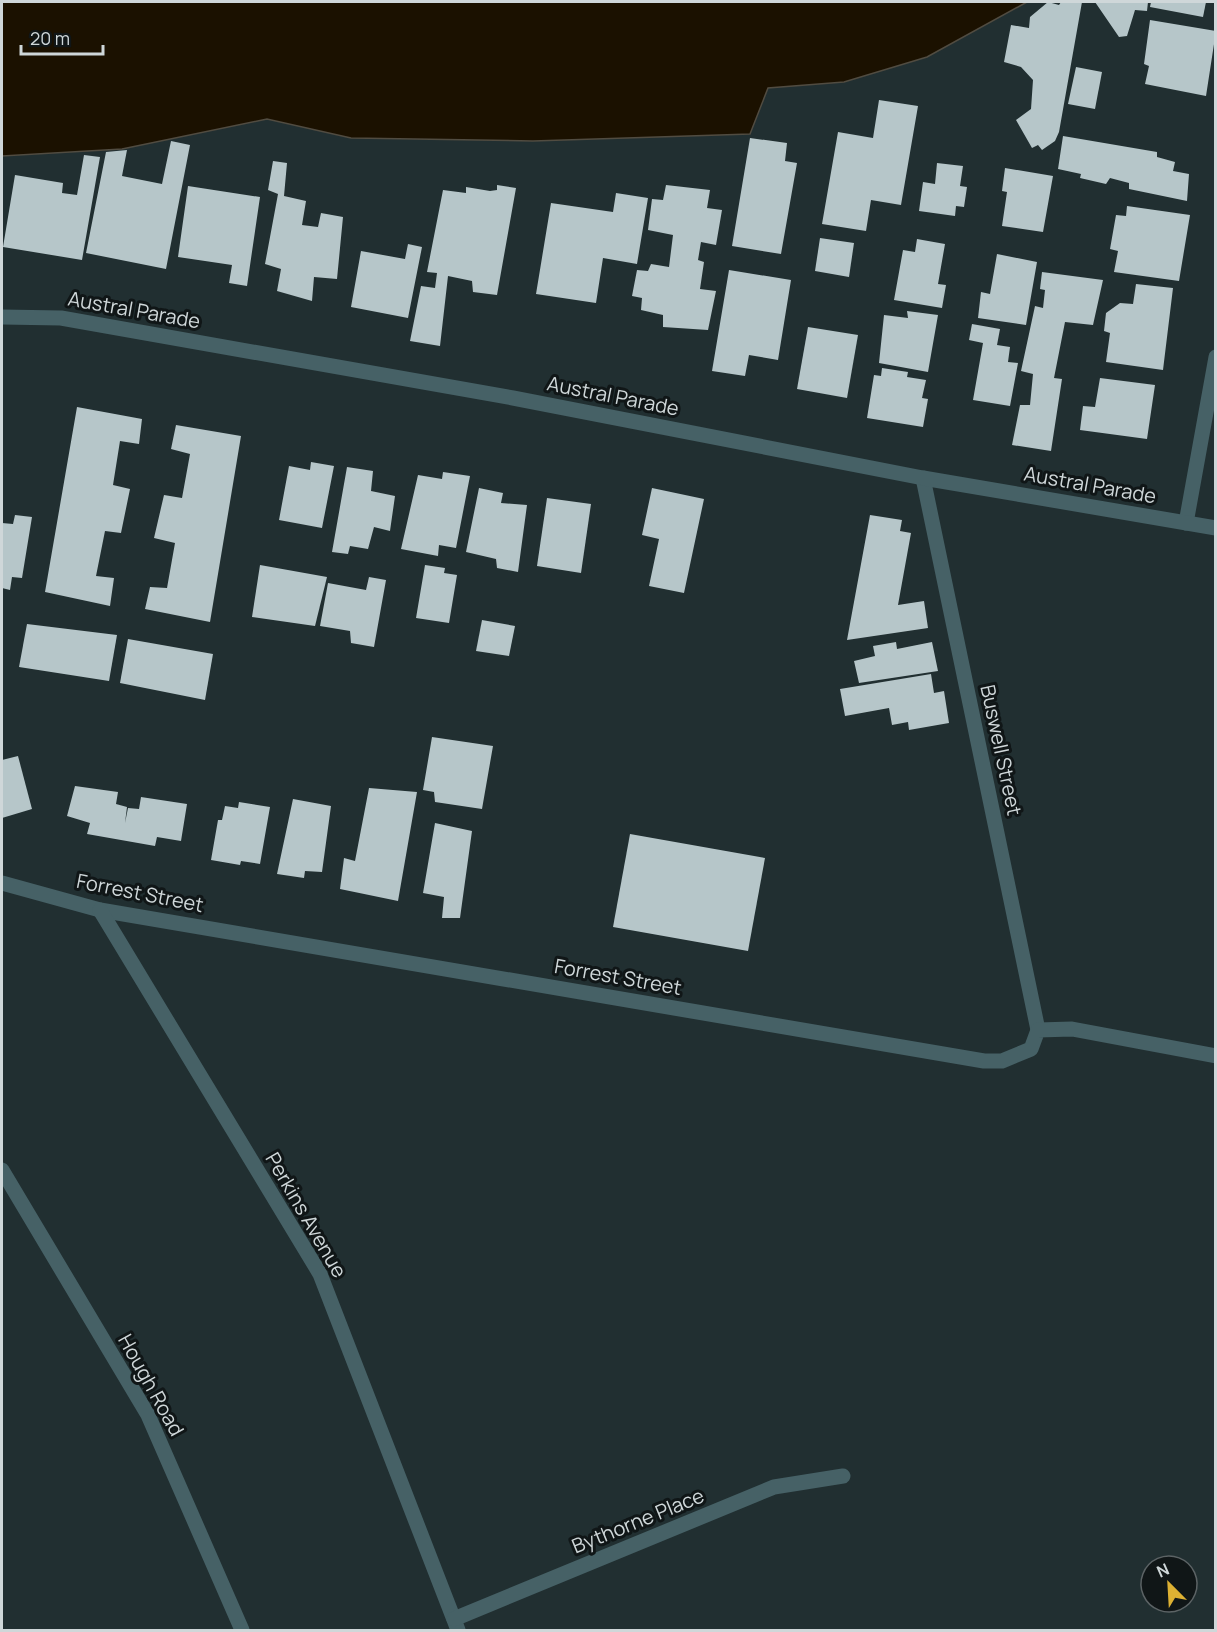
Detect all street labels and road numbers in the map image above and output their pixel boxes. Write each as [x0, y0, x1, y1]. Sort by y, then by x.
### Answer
street label: Austral Parade [66, 285, 202, 334]
street label: Austral Parade [545, 369, 681, 422]
street label: Austral Parade [1022, 460, 1158, 509]
street label: Buswell Street [974, 682, 1029, 818]
street label: Forrest Street [74, 867, 206, 918]
street label: Forrest Street [552, 952, 684, 1001]
street label: Perkins Avenue [260, 1147, 353, 1282]
street label: Hough Road [112, 1329, 191, 1441]
street label: Bythorne Place [568, 1482, 708, 1559]

